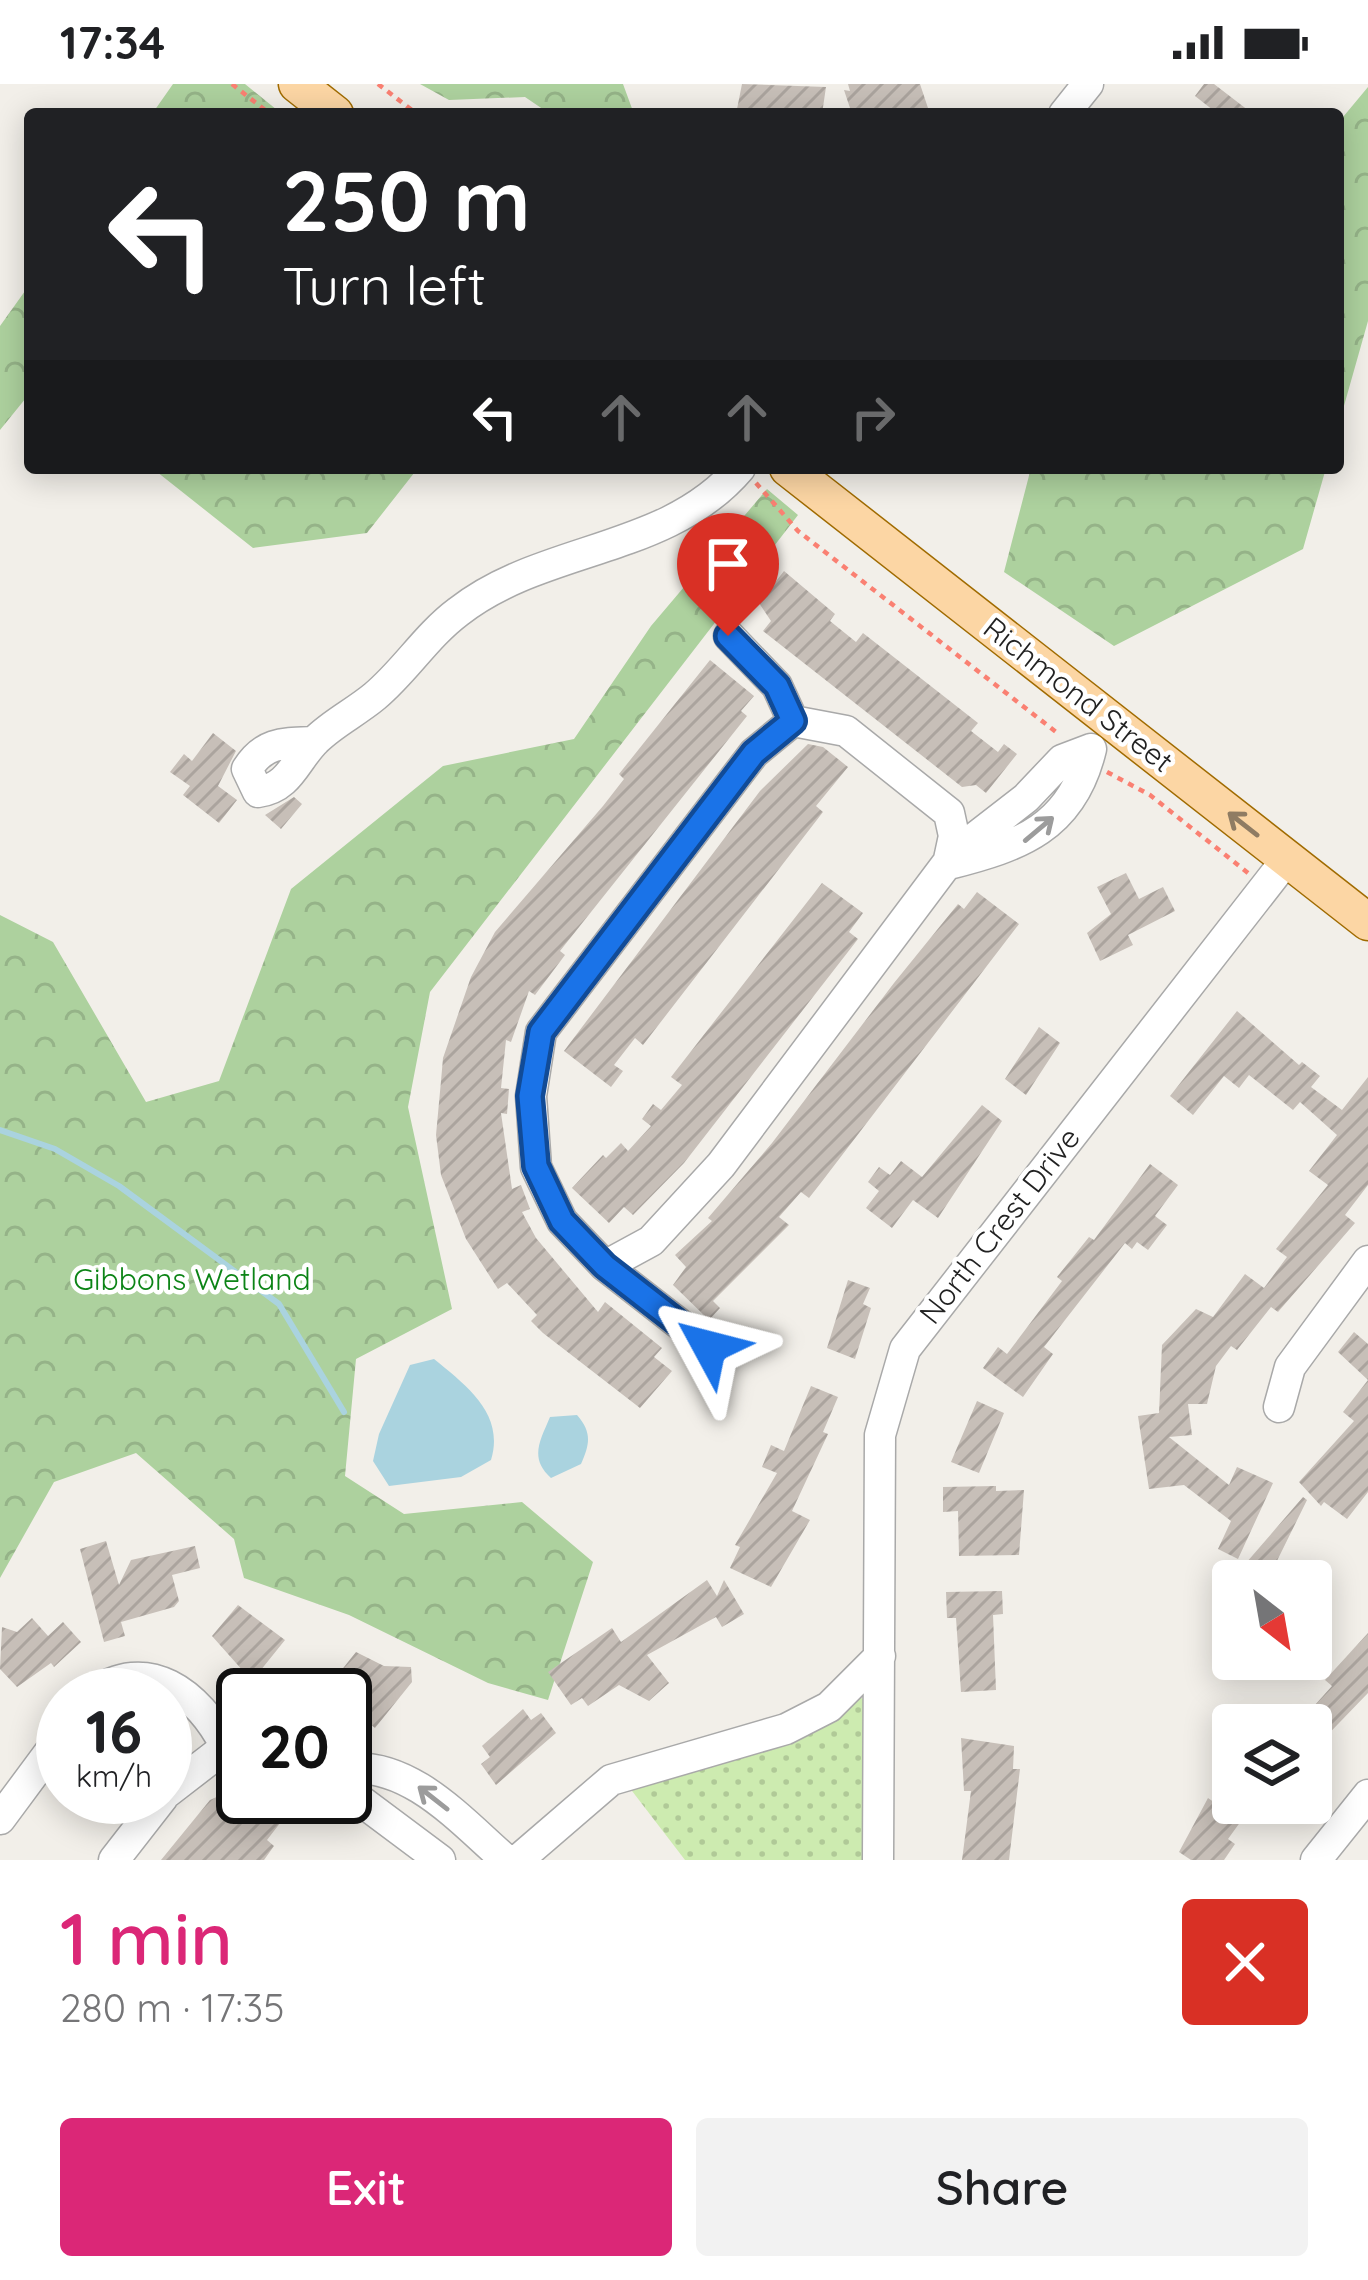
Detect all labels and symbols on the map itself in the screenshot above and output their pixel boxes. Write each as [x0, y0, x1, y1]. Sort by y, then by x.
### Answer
pin [677, 513, 779, 636]
street label: Richmond Street [976, 608, 1181, 780]
one-way arrow [1227, 811, 1259, 838]
one-way arrow [1022, 816, 1054, 843]
street label: North Crest Drive [911, 1120, 1088, 1331]
park label: Gibbons Wetland [73, 1260, 311, 1298]
position arrow [646, 1284, 772, 1410]
north arrow [1212, 1560, 1332, 1680]
speed limit sign: 20 [216, 1668, 372, 1824]
one-way arrow [417, 1785, 449, 1812]

